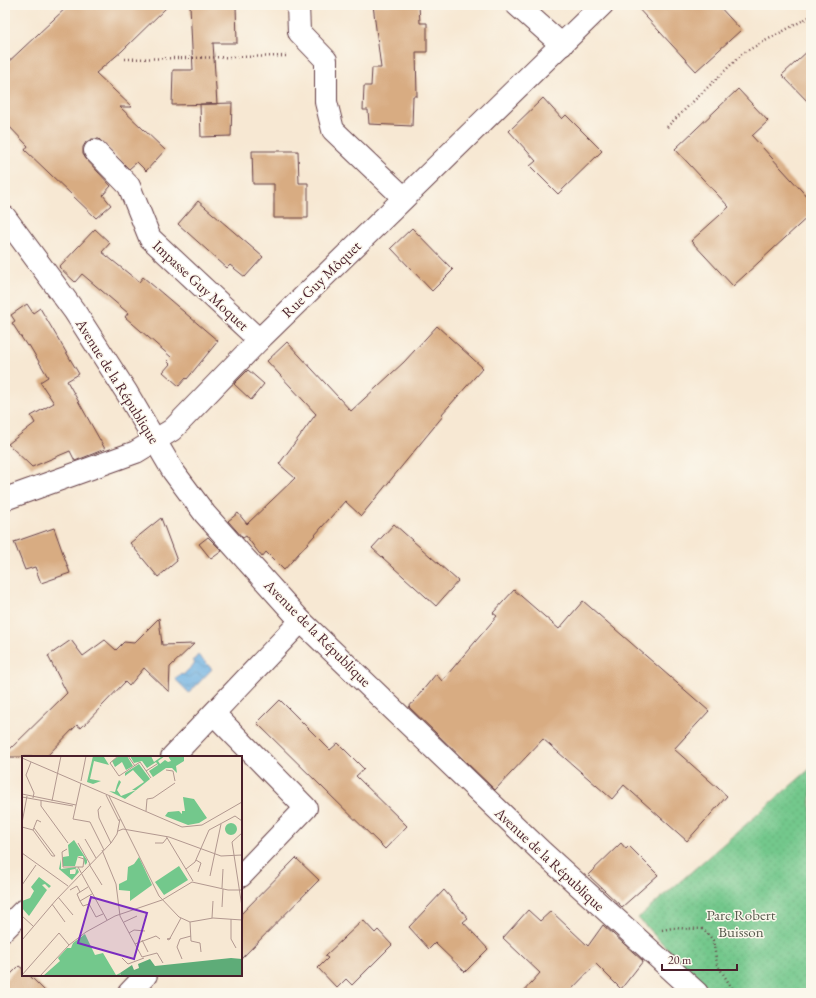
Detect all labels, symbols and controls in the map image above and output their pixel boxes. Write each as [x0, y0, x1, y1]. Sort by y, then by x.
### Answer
street label: Impasse Guy Moquet [149, 236, 253, 334]
street label: Rue Guy Môquet [277, 236, 365, 322]
street label: Avenue de la République [71, 314, 164, 447]
street label: Avenue de la République [260, 575, 376, 691]
inset map [22, 756, 242, 976]
street label: Avenue de la République [490, 802, 609, 915]
park label: Parc Robert Buisson [706, 905, 776, 941]
scale bar [662, 946, 737, 972]
text: 20 m [668, 952, 692, 968]

